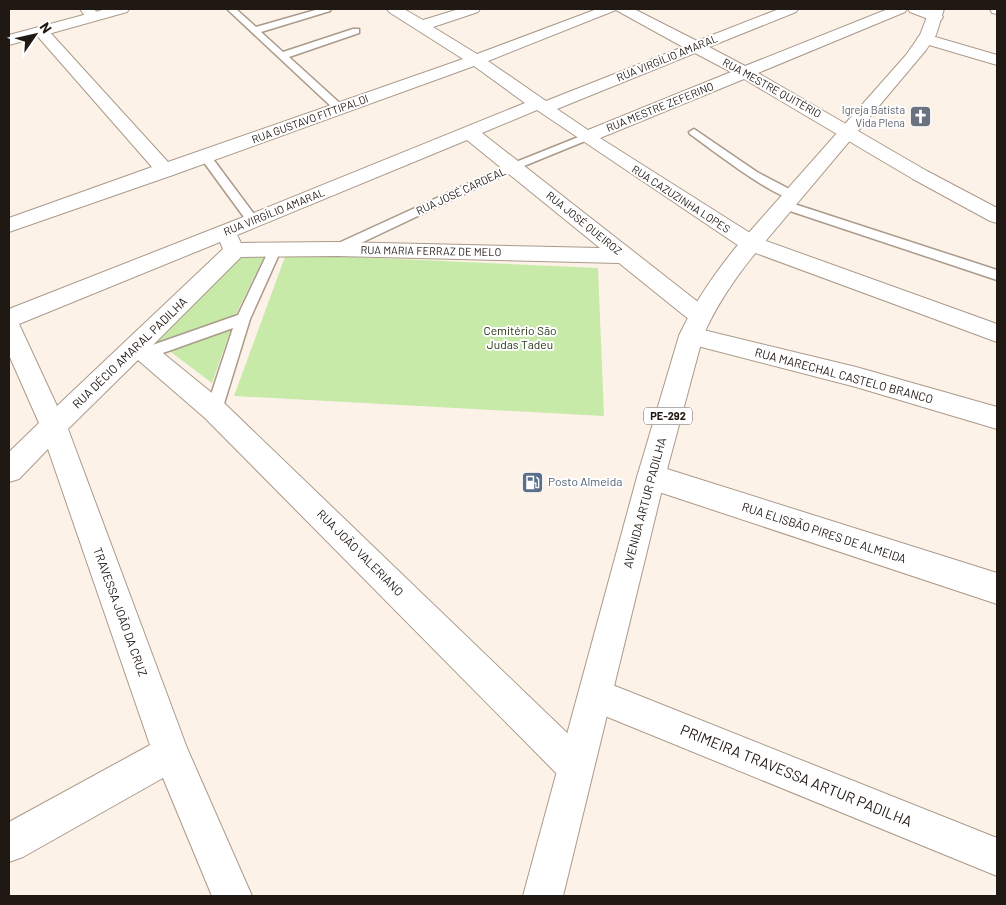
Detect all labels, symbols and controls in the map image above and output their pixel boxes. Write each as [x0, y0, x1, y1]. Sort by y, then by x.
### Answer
north arrow [10, 10, 60, 60]
text: N [37, 19, 56, 36]
street label: RUA VIRGÍLIO AMARAL [614, 31, 719, 84]
street label: RUA MESTRE QUITÉRIO [721, 55, 824, 120]
street label: RUA MESTRE ZEFERINO [604, 79, 716, 134]
street label: RUA GUSTAVO FITTIPALDI [250, 91, 370, 146]
place label: Igreja Batista Vida Plena [842, 103, 905, 129]
church icon: Igreja Batista Vida Plena [909, 104, 933, 128]
street label: RUA CAZUZINHA LOPES [630, 162, 733, 235]
street label: RUA JOSÉ CARDEAL [414, 164, 508, 217]
street label: RUA VIRGÍLIO AMARAL [221, 185, 326, 238]
street label: RUA JOSÉ QUEIROZ [544, 188, 625, 257]
street label: RUA MARIA FERRAZ DE MELO [360, 243, 502, 258]
street label: RUA DÉCIO AMARAL PADILHA [69, 294, 189, 411]
park label: Cemitério São Judas Tadeu [483, 323, 557, 351]
street label: RUA MARECHAL CASTELO BRANCO [754, 344, 935, 406]
road number: PE-292 [644, 408, 692, 424]
street label: AVENIDA ARTUR PADILHA [620, 436, 668, 570]
fuel station icon: Posto Almeida [520, 470, 544, 494]
place label: Posto Almeida [548, 474, 622, 488]
street label: RUA ELISBÃO PIRES DE ALMEIDA [740, 499, 908, 565]
street label: RUA JOÃO VALERIANO [315, 506, 407, 598]
street label: TRAVESSA JOÃO DA CRUZ [91, 545, 151, 678]
street label: PRIMEIRA TRAVESSA ARTUR PADILHA [678, 720, 915, 830]

